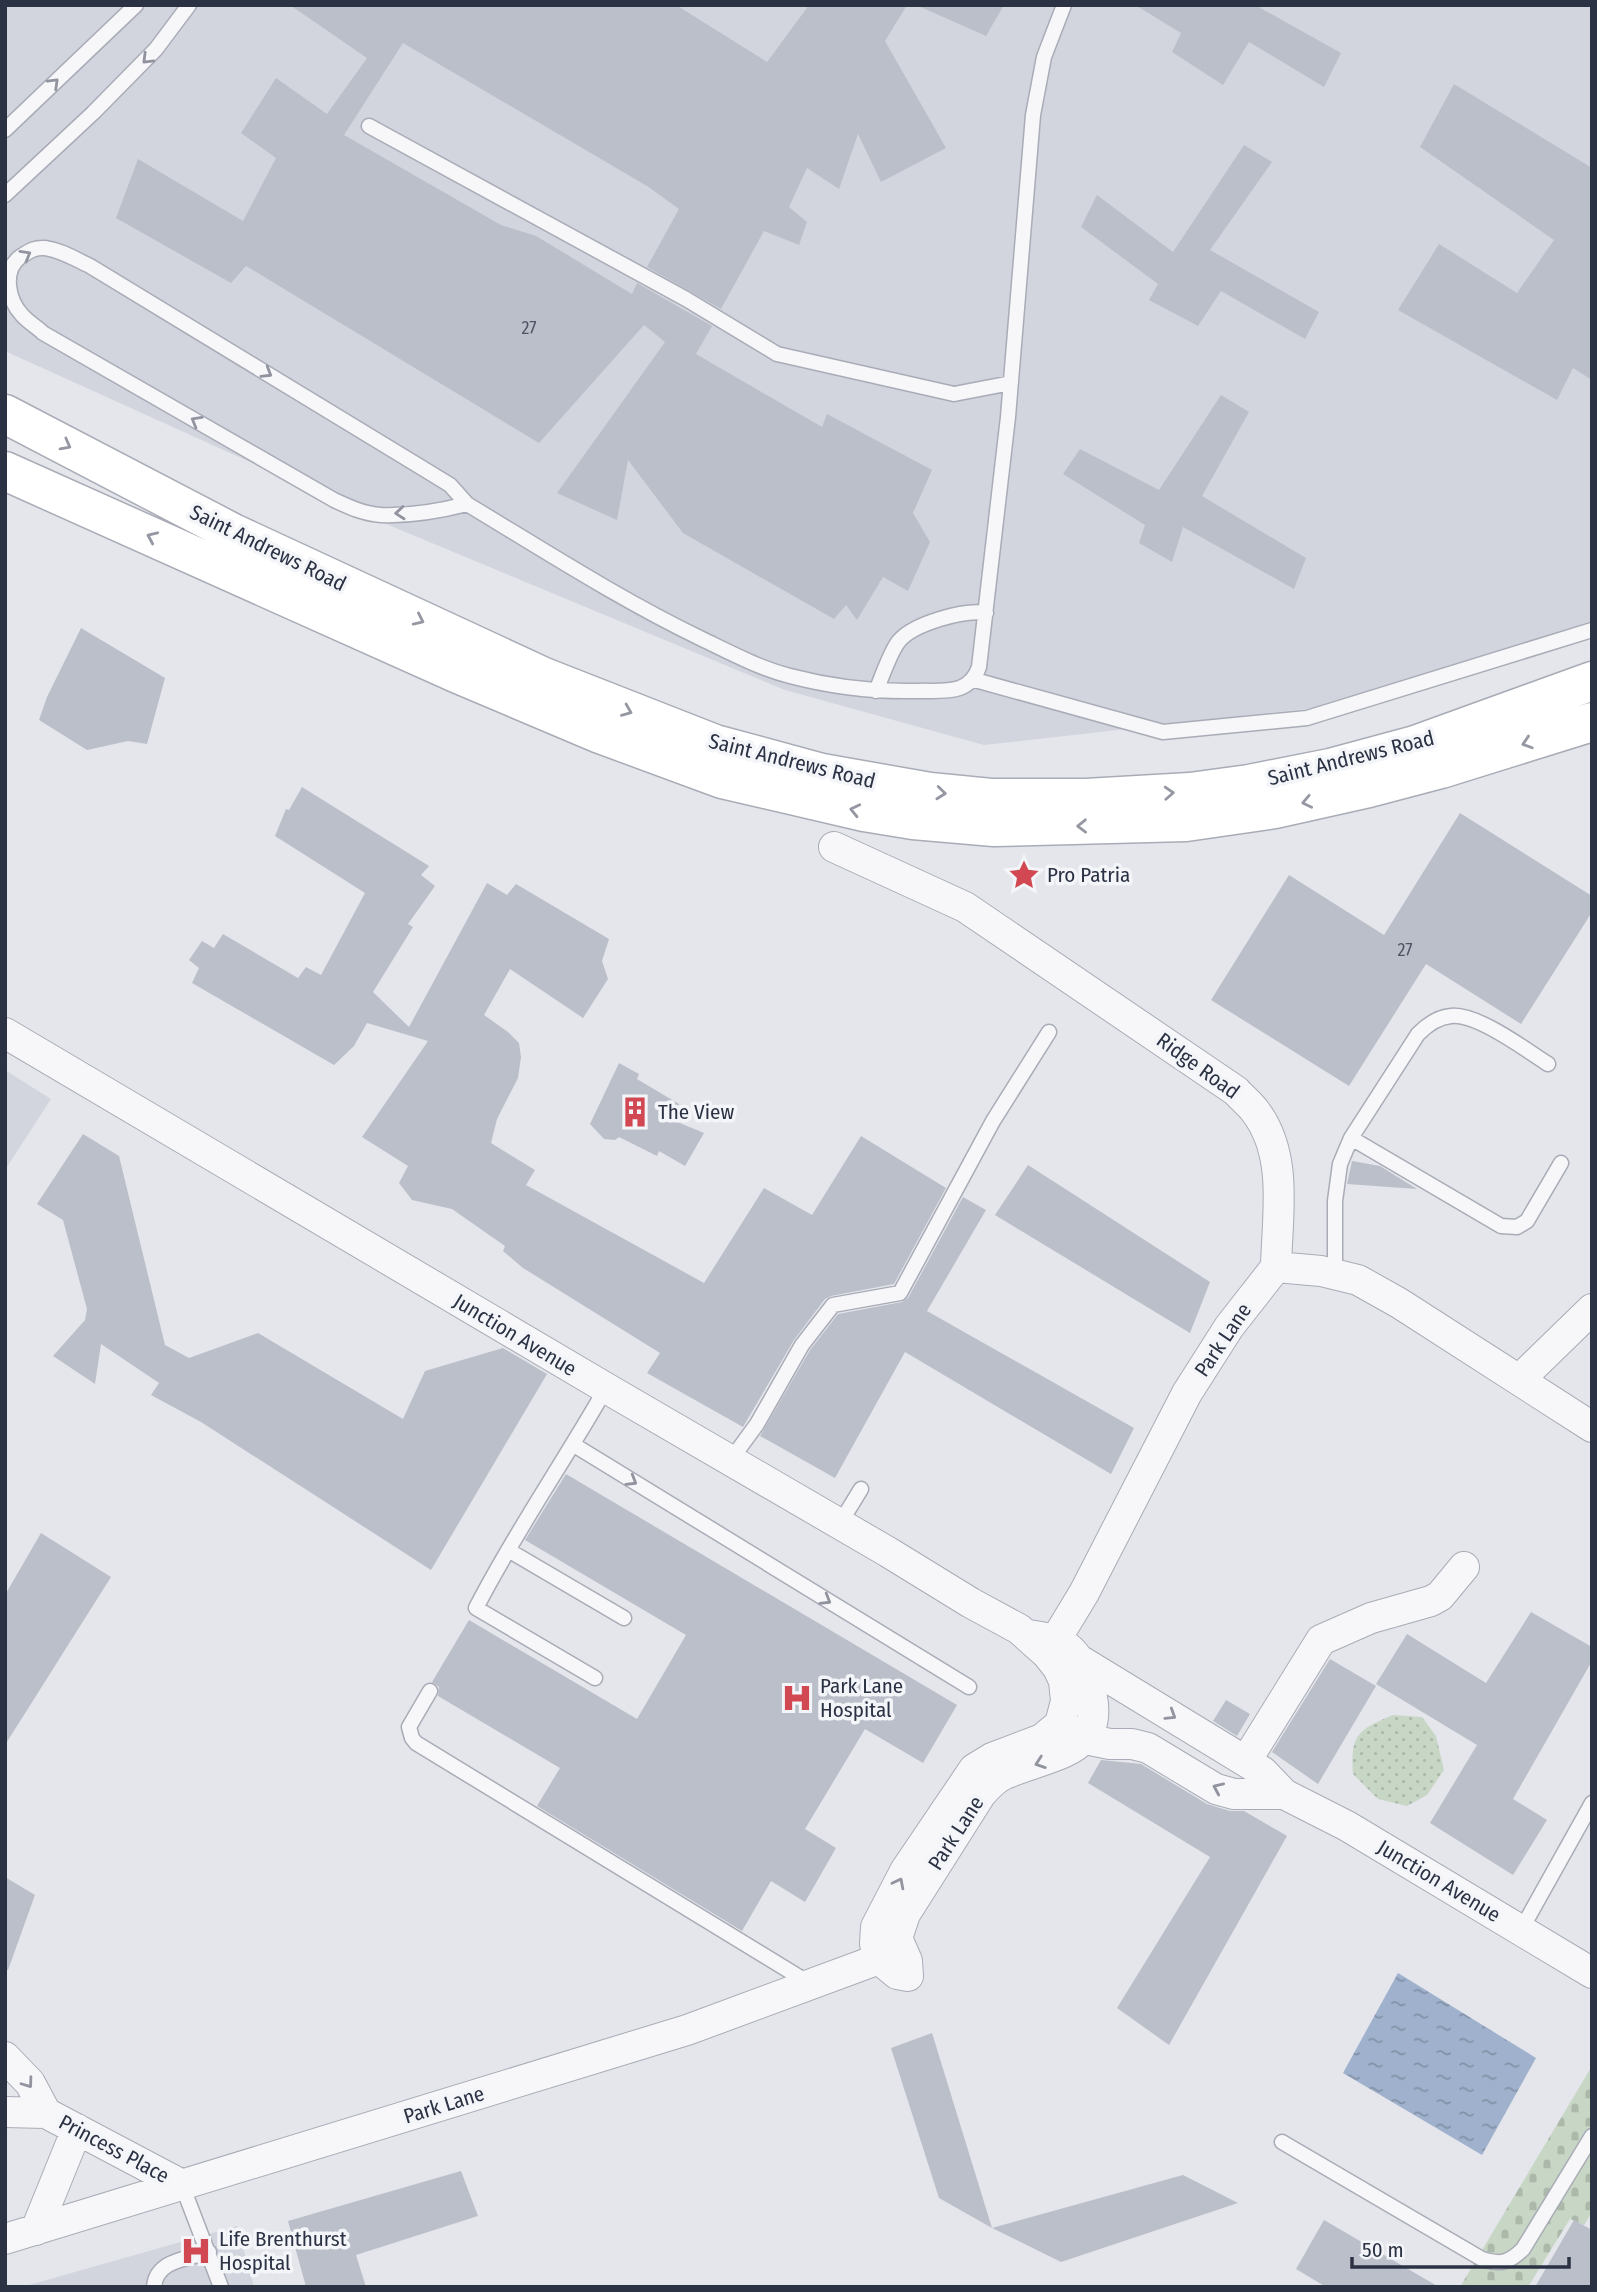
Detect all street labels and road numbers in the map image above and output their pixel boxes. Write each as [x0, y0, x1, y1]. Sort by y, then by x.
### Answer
street label: Saint Andrews Road [186, 499, 350, 597]
street label: Saint Andrews Road [1265, 725, 1437, 791]
street label: Saint Andrews Road [706, 728, 878, 794]
street label: Ridge Road [1151, 1027, 1245, 1105]
street label: Junction Avenue [449, 1288, 581, 1382]
street label: Park Lane [1189, 1298, 1257, 1382]
street label: Park Lane [922, 1791, 990, 1875]
street label: Junction Avenue [1373, 1834, 1505, 1928]
street label: Park Lane [400, 2080, 488, 2130]
street label: Princess Place [54, 2109, 174, 2189]

